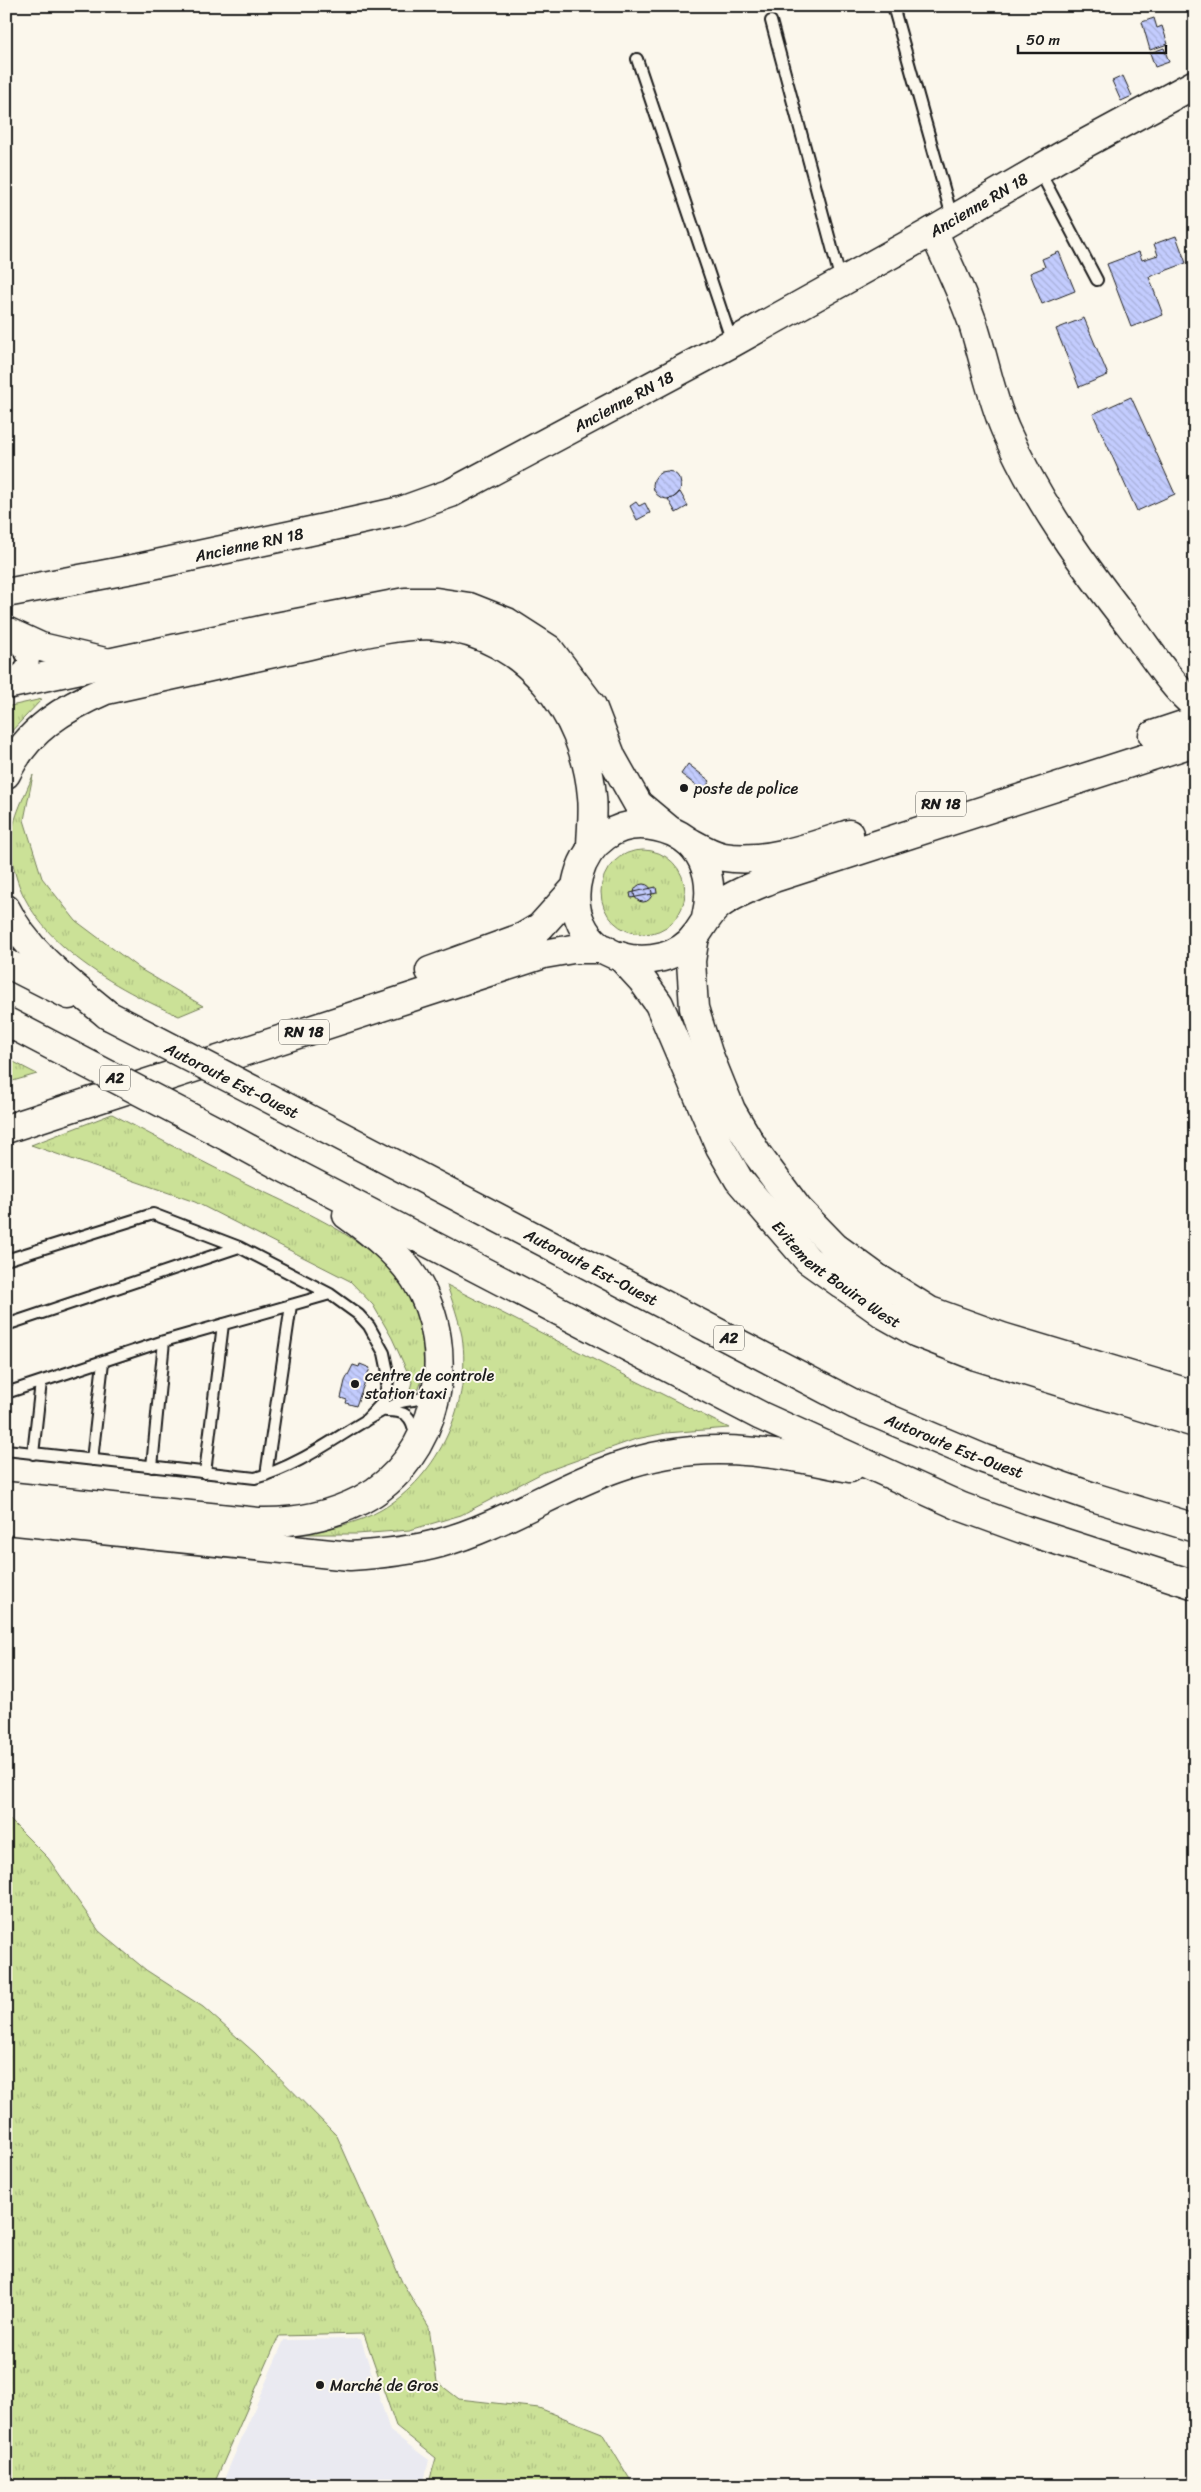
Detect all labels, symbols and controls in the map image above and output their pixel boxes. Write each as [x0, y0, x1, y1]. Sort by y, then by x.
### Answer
scale bar [1018, 22, 1166, 54]
text: 50 m [1026, 27, 1061, 53]
street label: Ancienne RN 18 [923, 164, 1034, 246]
street label: Ancienne RN 18 [567, 362, 680, 441]
street label: Ancienne RN 18 [191, 519, 307, 571]
place label: poste de police [693, 774, 799, 803]
marker: poste de police [678, 782, 690, 794]
road number: RN 18 [916, 792, 966, 816]
road number: RN 18 [279, 1020, 329, 1044]
street label: Autoroute Est-Ouest [159, 1034, 304, 1127]
road number: A2 [100, 1066, 130, 1090]
street label: Evitement Bouira West [764, 1213, 906, 1336]
street label: Autoroute Est-Ouest [518, 1220, 663, 1314]
road number: A2 [714, 1326, 744, 1350]
place label: centre de controle station taxi [364, 1361, 495, 1408]
marker: centre de controle station taxi [349, 1378, 361, 1390]
street label: Autoroute Est-Ouest [879, 1404, 1028, 1487]
place label: Marché de Gros [330, 2371, 439, 2400]
marker: Marché de Gros [314, 2379, 326, 2391]

